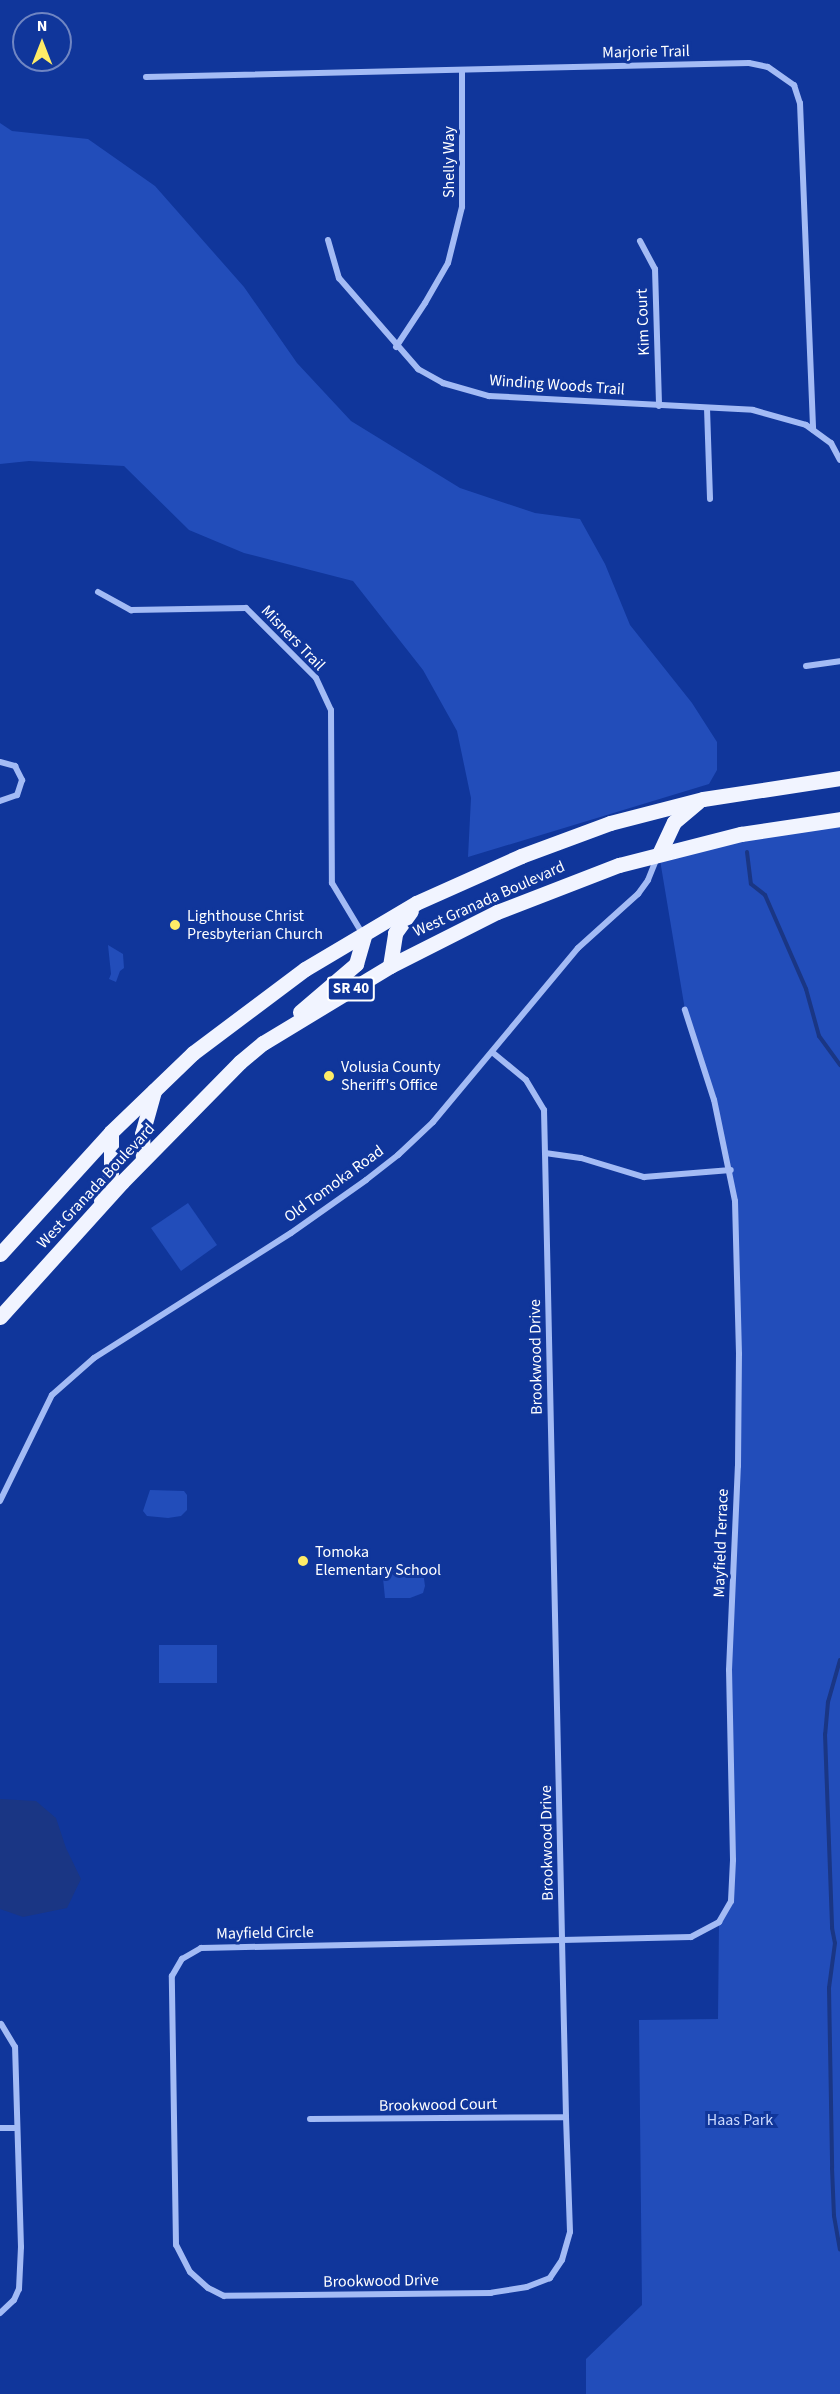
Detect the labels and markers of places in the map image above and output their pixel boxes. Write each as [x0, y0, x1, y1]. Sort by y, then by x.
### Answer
place label: Lighthouse Christ Presbyterian Church [187, 906, 323, 944]
marker: Lighthouse Christ Presbyterian Church [168, 918, 182, 932]
place label: Volusia County Sheriff's Office [341, 1057, 441, 1095]
marker: Volusia County Sheriff's Office [322, 1069, 336, 1083]
place label: Tomoka Elementary School [315, 1542, 441, 1580]
marker: Tomoka Elementary School [296, 1554, 310, 1568]

